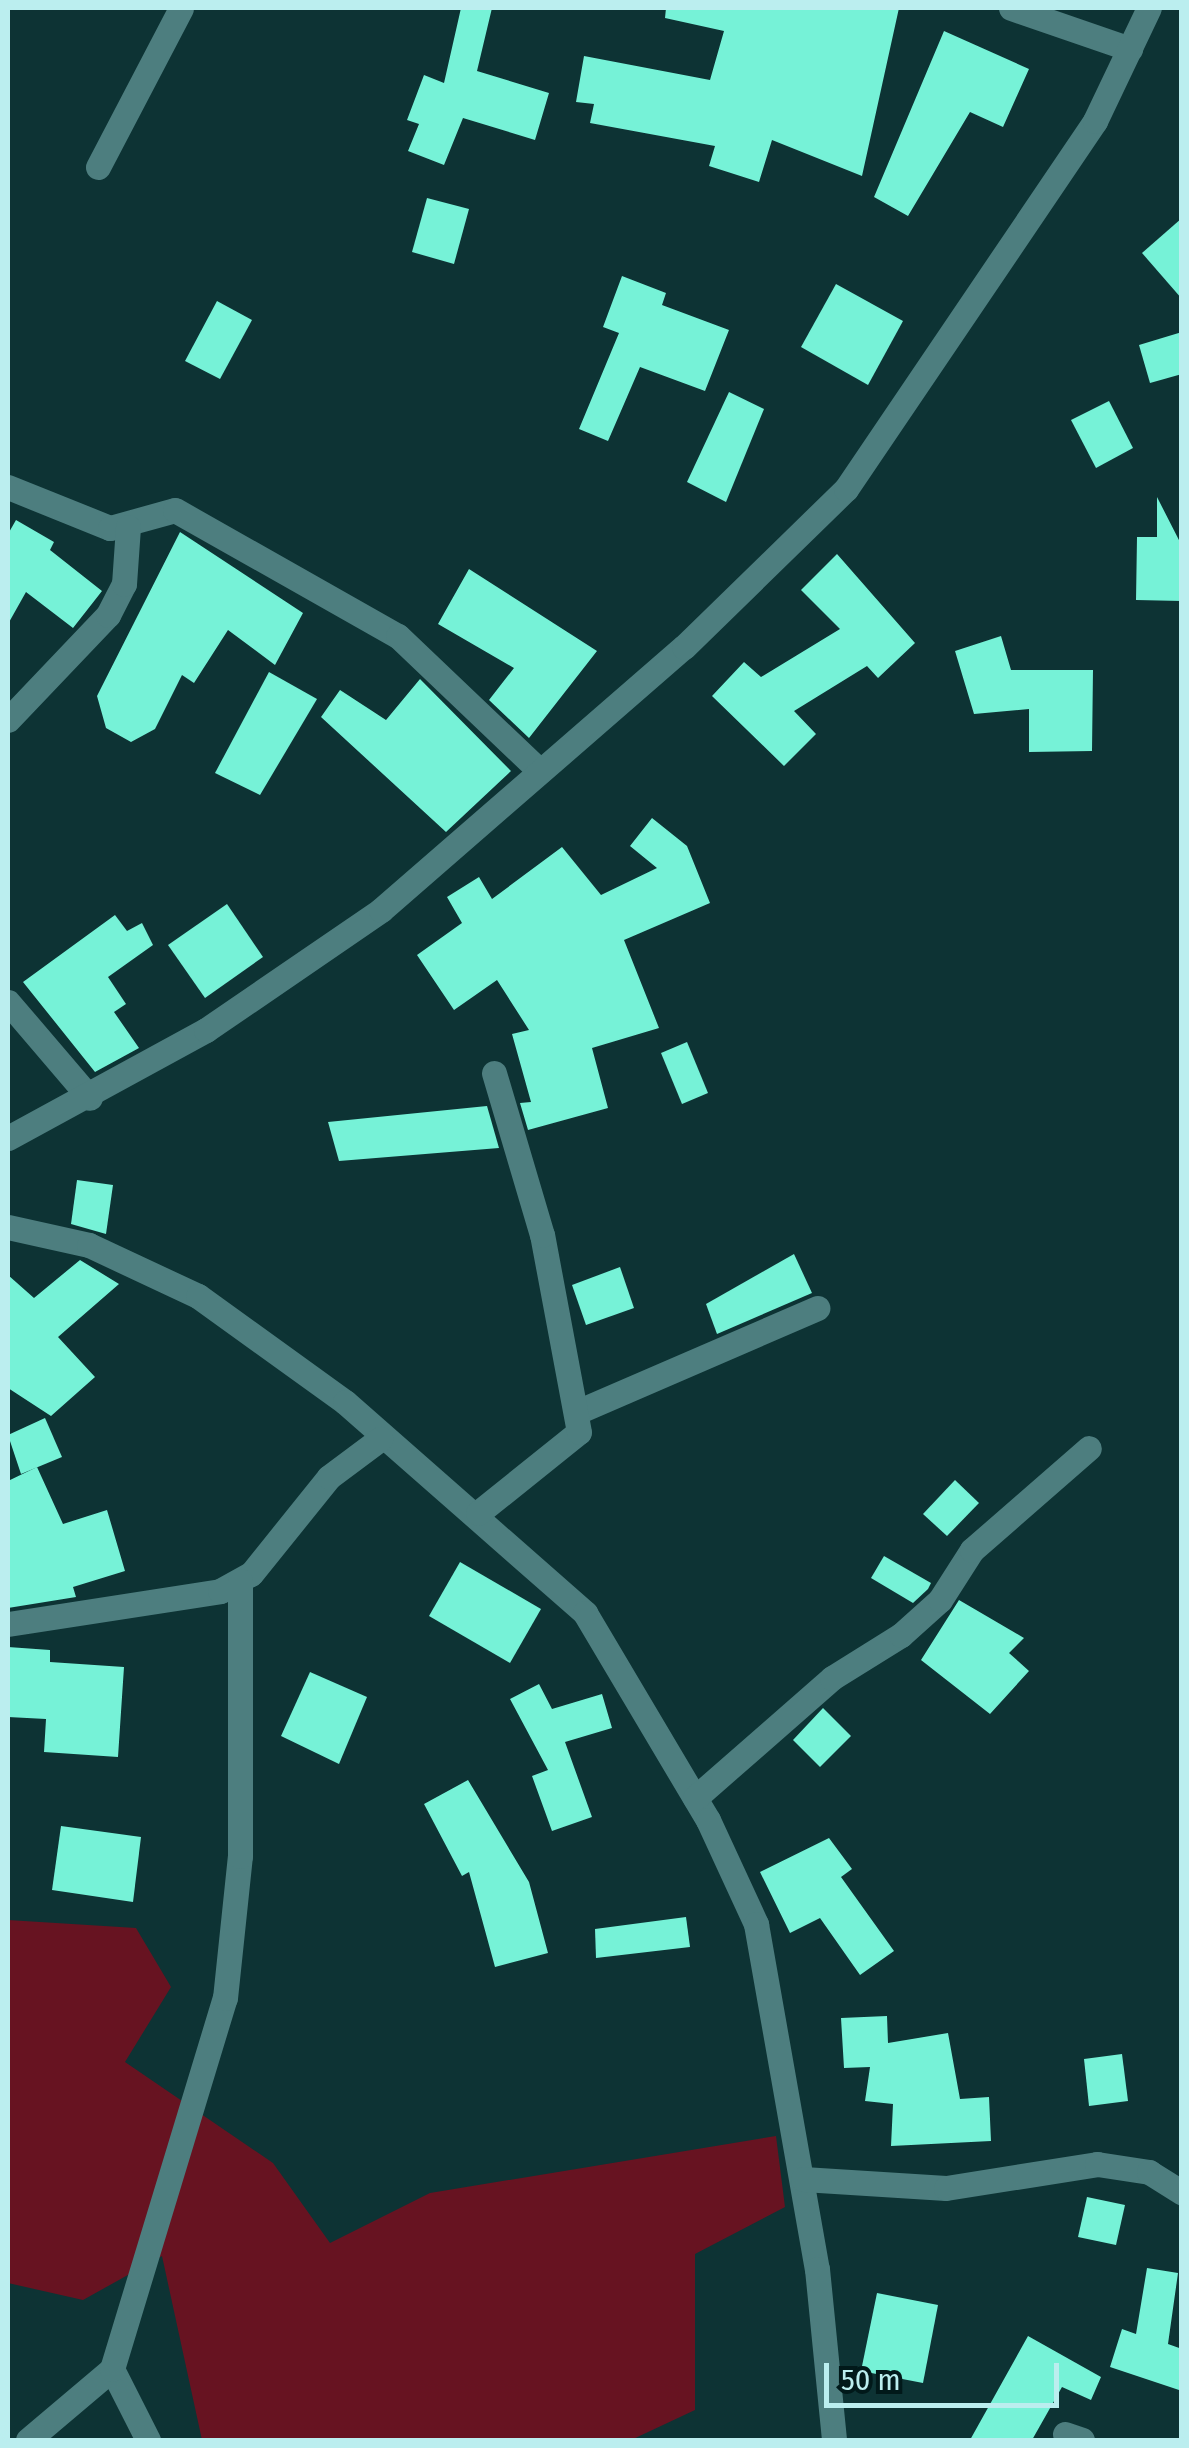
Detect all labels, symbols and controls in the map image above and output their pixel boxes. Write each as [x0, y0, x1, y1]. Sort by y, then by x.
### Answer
scale bar [829, 2343, 1064, 2405]
text: 50 m [841, 2362, 901, 2398]

